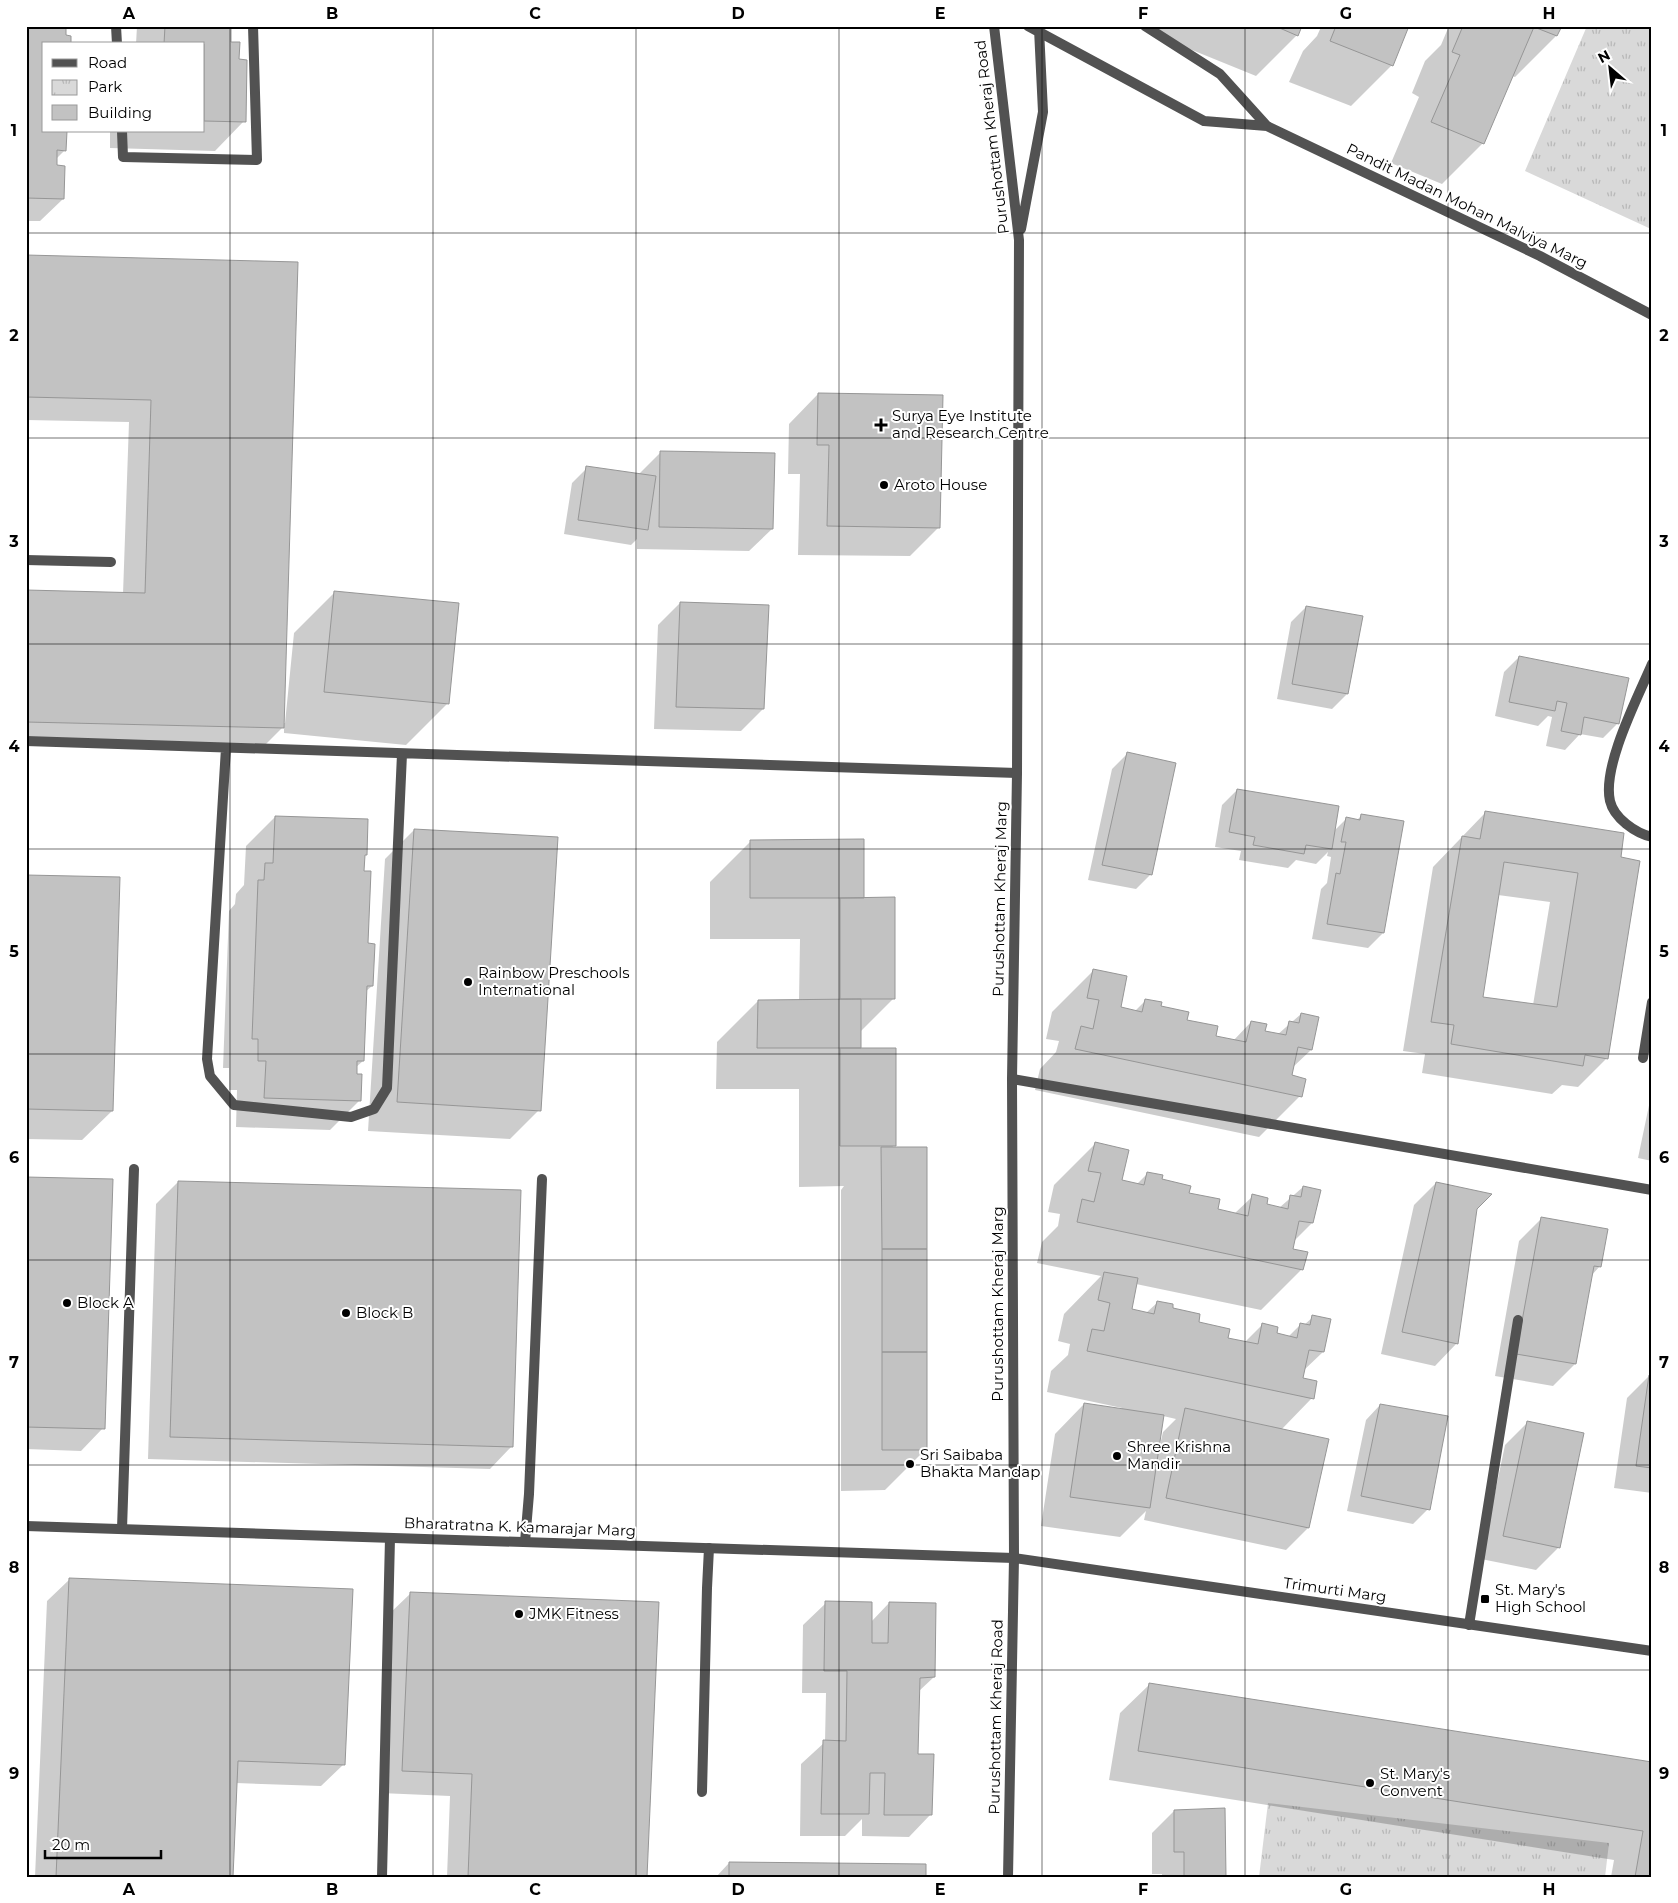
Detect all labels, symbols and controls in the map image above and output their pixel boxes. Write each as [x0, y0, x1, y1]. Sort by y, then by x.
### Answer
text: A [122, 4, 136, 23]
text: B [326, 4, 338, 23]
text: C [529, 4, 541, 23]
text: D [731, 4, 745, 23]
text: E [935, 4, 945, 23]
text: F [1138, 4, 1148, 23]
text: G [1340, 4, 1352, 23]
text: H [1543, 4, 1555, 23]
street label: Purushottam Kheraj Road [970, 39, 1013, 235]
legend [42, 42, 205, 132]
north arrow [1586, 42, 1636, 92]
text: N [1595, 46, 1613, 67]
text: Road [88, 53, 127, 72]
text: Park [88, 77, 122, 96]
text: Building [88, 103, 152, 122]
text: 1 [11, 121, 17, 140]
text: 1 [1661, 121, 1667, 140]
street label: Pandit Madan Mohan Malviya Marg [1344, 139, 1591, 272]
text: 2 [9, 326, 19, 345]
text: 2 [1659, 326, 1669, 345]
place label: Surya Eye Institute and Research Centre [892, 406, 1049, 442]
marker: Surya Eye Institute and Research Centre [874, 418, 888, 432]
place label: Aroto House [894, 475, 987, 494]
marker: Aroto House [878, 479, 890, 491]
text: 3 [8, 532, 19, 551]
text: 3 [1658, 532, 1669, 551]
text: 4 [8, 737, 20, 756]
text: 4 [1658, 737, 1670, 756]
street label: Purushottam Kheraj Marg [988, 801, 1011, 997]
text: 5 [9, 942, 19, 961]
text: 5 [1659, 942, 1669, 961]
place label: Rainbow Preschools International [478, 963, 630, 999]
marker: Rainbow Preschools International [462, 976, 474, 988]
text: 6 [9, 1148, 19, 1167]
text: 6 [1659, 1148, 1669, 1167]
street label: Purushottam Kheraj Marg [988, 1206, 1007, 1402]
place label: Block A [77, 1293, 134, 1312]
marker: Block A [61, 1297, 73, 1309]
place label: Block B [356, 1303, 413, 1322]
marker: Block B [340, 1307, 352, 1319]
text: 7 [9, 1353, 19, 1372]
text: 7 [1659, 1353, 1669, 1372]
place label: Shree Krishna Mandir [1127, 1437, 1231, 1473]
place label: Sri Saibaba Bhakta Mandap [920, 1445, 1040, 1481]
marker: Shree Krishna Mandir [1111, 1450, 1123, 1462]
marker: Sri Saibaba Bhakta Mandap [904, 1458, 916, 1470]
street label: Bharatratna K. Kamarajar Marg [404, 1513, 636, 1540]
text: 8 [9, 1558, 19, 1577]
text: 8 [1659, 1558, 1669, 1577]
street label: Trimurti Marg [1282, 1573, 1388, 1606]
place label: St. Mary's High School [1495, 1580, 1586, 1616]
marker: St. Mary's High School [1479, 1593, 1491, 1605]
place label: JMK Fitness [528, 1604, 619, 1623]
marker: JMK Fitness [513, 1608, 525, 1620]
street label: Purushottam Kheraj Road [984, 1619, 1007, 1815]
text: 9 [9, 1764, 19, 1783]
place label: St. Mary's Convent [1380, 1764, 1450, 1800]
text: 9 [1659, 1764, 1669, 1783]
marker: St. Mary's Convent [1364, 1777, 1376, 1789]
scale bar [45, 1828, 161, 1860]
text: 20 m [52, 1835, 90, 1854]
text: A [122, 1880, 136, 1899]
text: B [326, 1880, 338, 1899]
text: C [529, 1880, 541, 1899]
text: D [731, 1880, 745, 1899]
text: E [935, 1880, 945, 1899]
text: F [1138, 1880, 1148, 1899]
text: G [1340, 1880, 1352, 1899]
text: H [1543, 1880, 1555, 1899]

